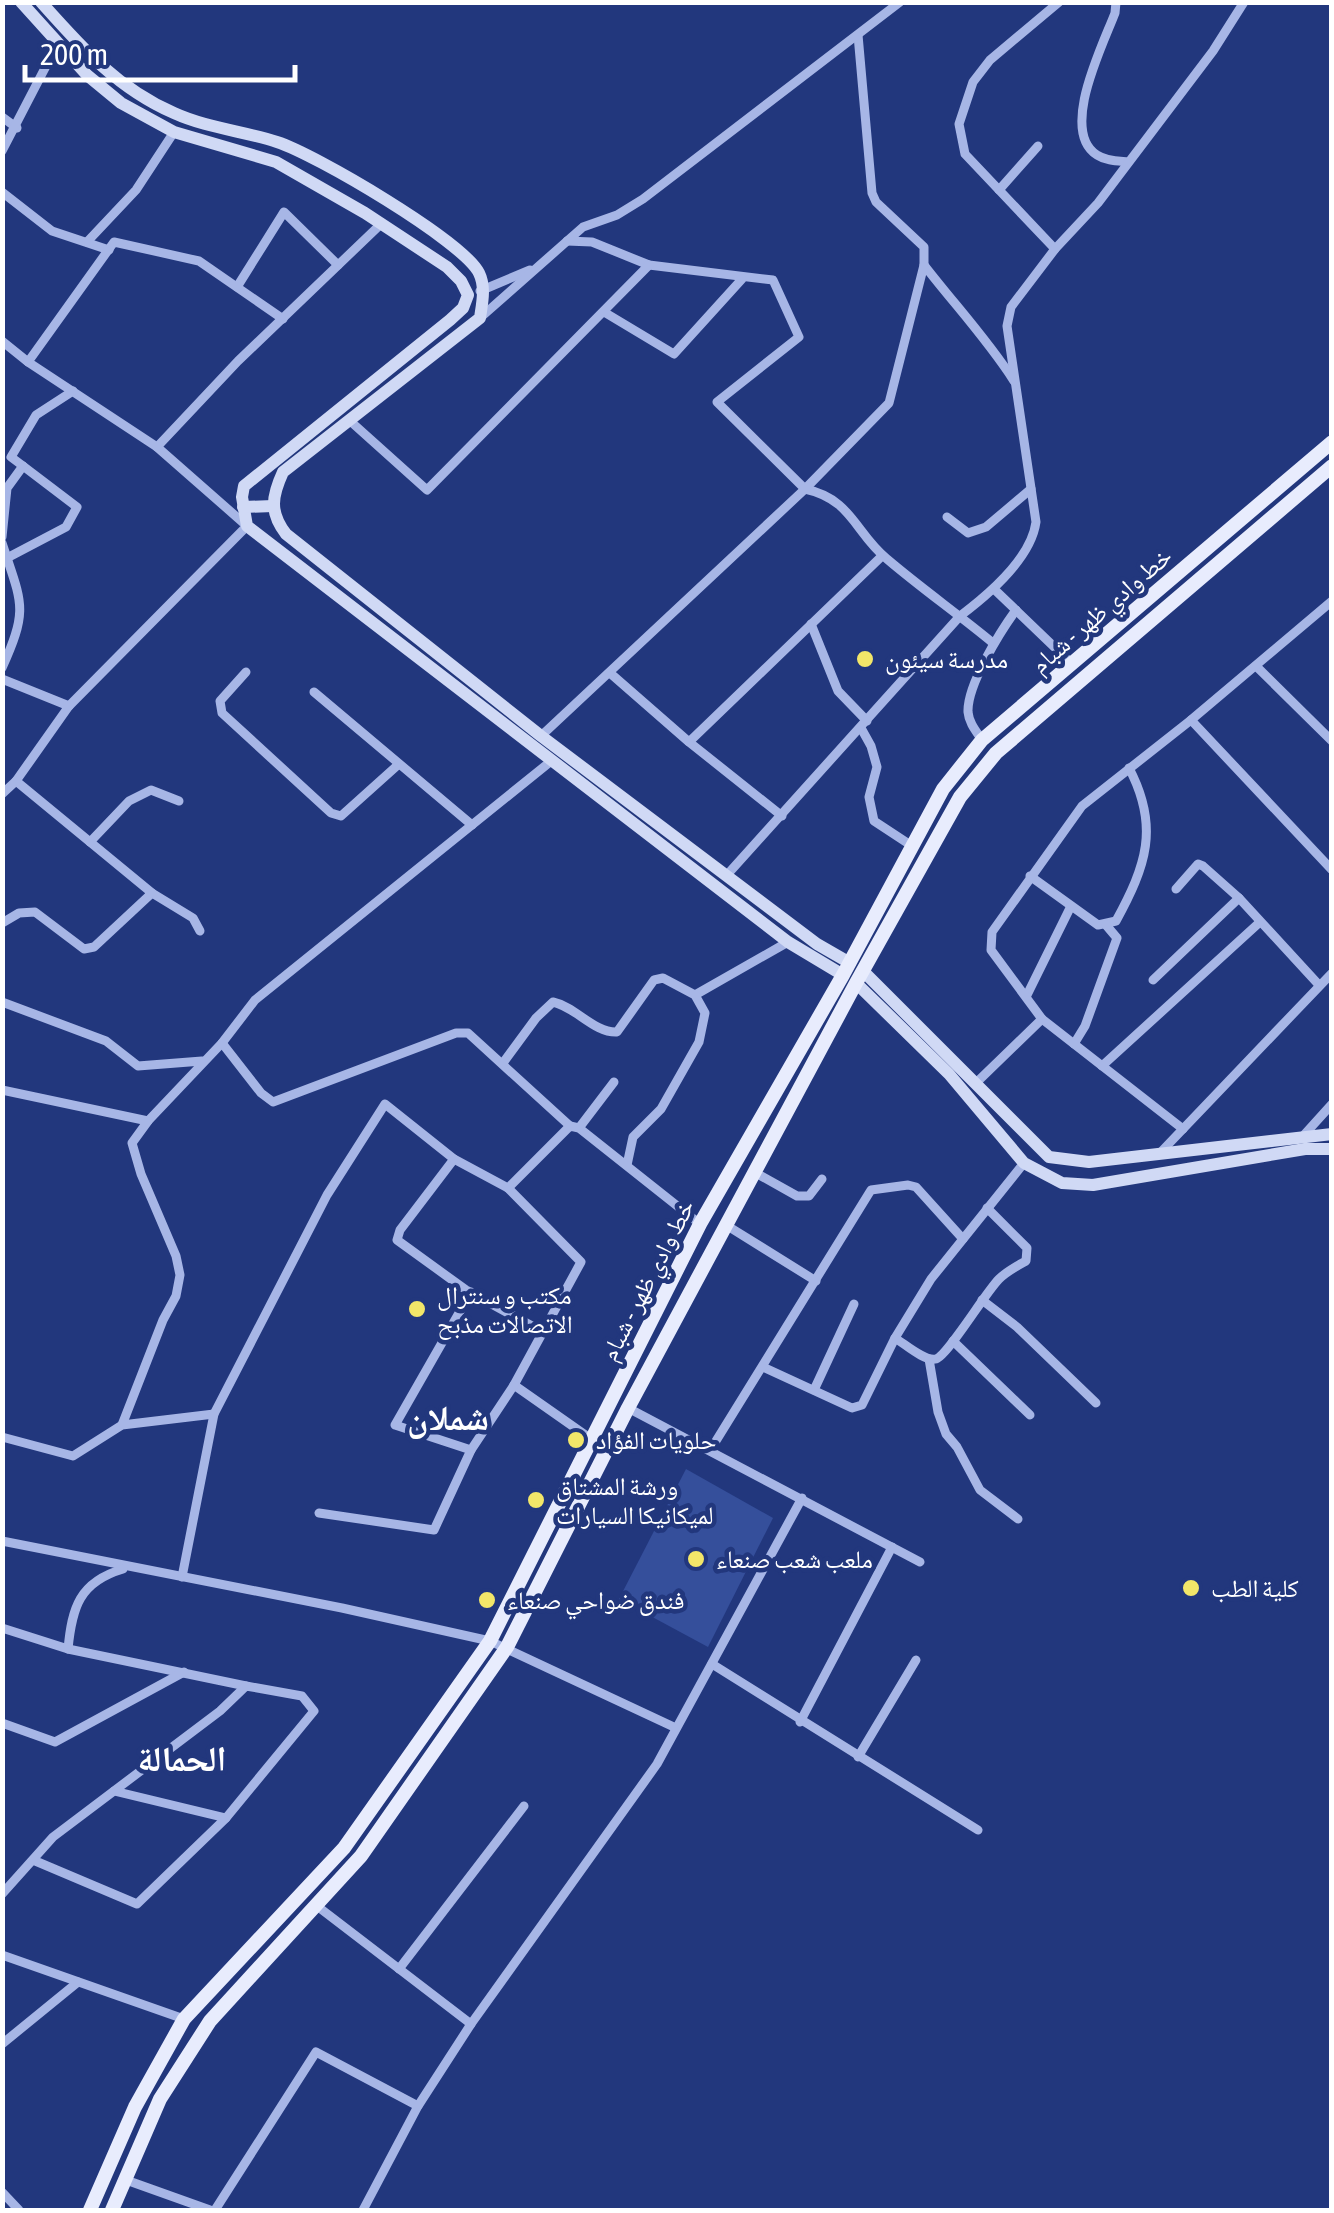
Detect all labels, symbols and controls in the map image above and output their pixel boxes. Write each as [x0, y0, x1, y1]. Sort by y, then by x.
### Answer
scale bar [25, 20, 295, 82]
text: 200 m [40, 37, 108, 71]
street label: خط وادي ظهر - شبام [1025, 541, 1181, 683]
place label: مدرسة سيئون [885, 645, 1008, 675]
marker: مدرسة سيئون [854, 648, 876, 670]
street label: خط وادي ظهر - شبام [594, 1195, 705, 1368]
place label: مكتب و سنترال الاتصالات مذبح [437, 1281, 573, 1340]
marker: مكتب و سنترال الاتصالات مذبح [406, 1298, 428, 1320]
district label: شملان [407, 1397, 489, 1439]
place label: حلويات الفؤاد [596, 1426, 716, 1454]
marker: حلويات الفؤاد [565, 1429, 587, 1451]
place label: ورشة المشتاق لميكانيكا السيارات [556, 1472, 714, 1529]
marker: ورشة المشتاق لميكانيكا السيارات [525, 1489, 547, 1511]
place label: ملعب شعب صنعاء [716, 1545, 873, 1574]
marker: ملعب شعب صنعاء [685, 1548, 707, 1570]
place label: كلية الطب [1211, 1574, 1299, 1603]
marker: كلية الطب [1180, 1577, 1202, 1599]
place label: فندق ضواحي صنعاء [507, 1586, 685, 1620]
marker: فندق ضواحي صنعاء [476, 1589, 498, 1611]
district label: الحمالة [138, 1738, 226, 1778]

